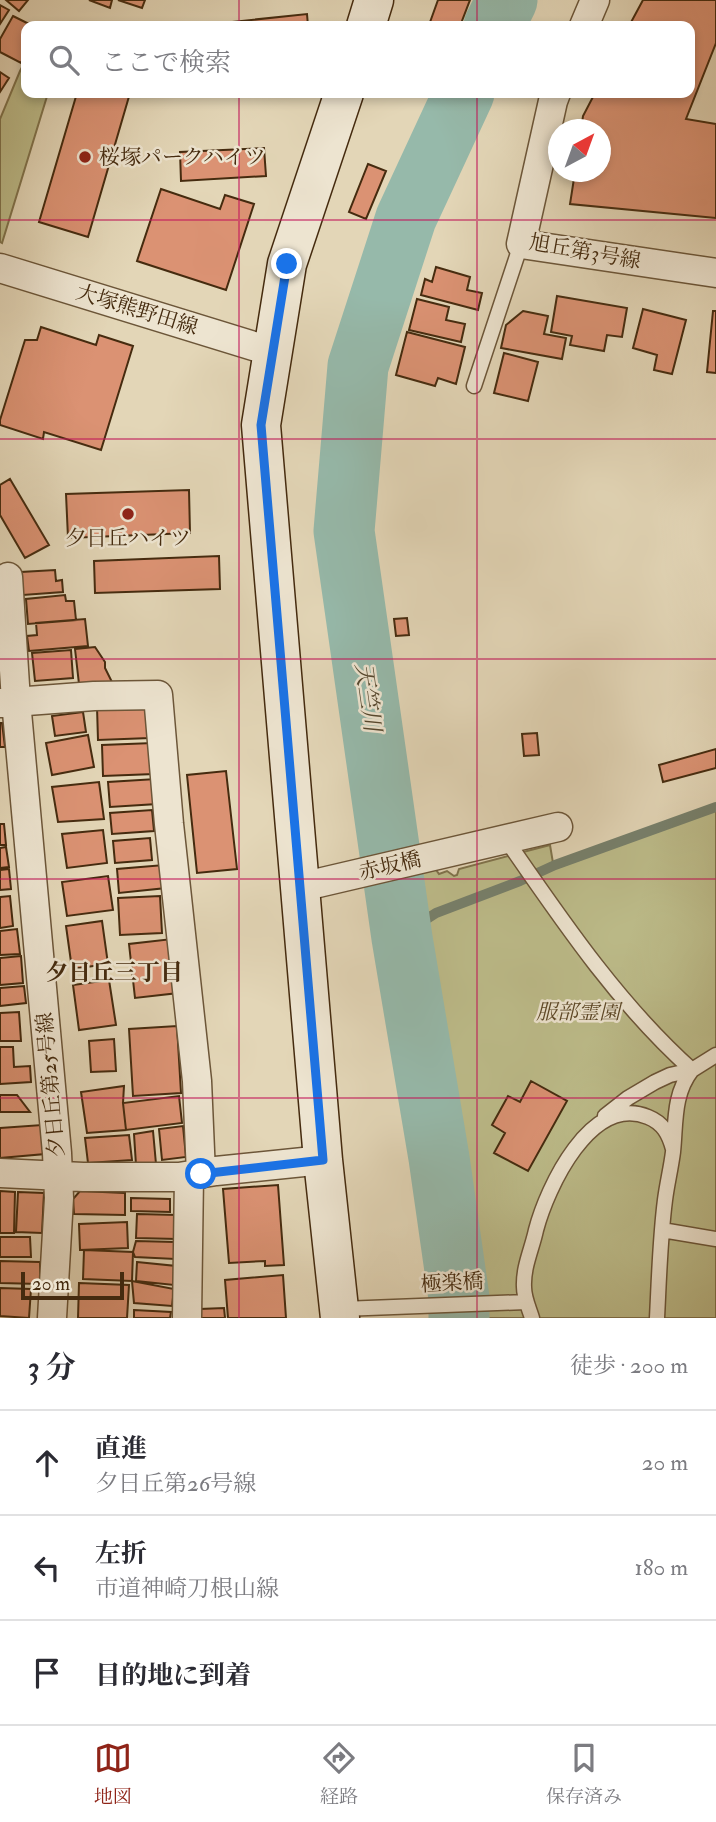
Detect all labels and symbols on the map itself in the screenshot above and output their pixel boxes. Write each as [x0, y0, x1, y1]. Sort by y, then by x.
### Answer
north arrow [548, 119, 611, 182]
place label: 桜塚パークハイツ [99, 144, 266, 171]
marker: 桜塚パークハイツ [77, 149, 93, 165]
street label: 旭丘第3号線 [527, 229, 643, 275]
route end [271, 248, 302, 279]
street label: 大塚熊野田線 [73, 279, 201, 341]
marker: 夕日丘ハイツ [120, 506, 136, 522]
place label: 夕日丘ハイツ [65, 525, 191, 552]
water label: 天竺川 [349, 661, 388, 736]
street label: 赤坂橋 [356, 846, 424, 886]
district label: 夕日丘三丁目 [45, 958, 183, 987]
park label: 服部霊園 [536, 999, 623, 1026]
street label: 夕日丘第25号線 [31, 1011, 71, 1159]
route start [185, 1158, 216, 1189]
street label: 極楽橋 [420, 1268, 484, 1298]
scale bar [21, 1269, 124, 1301]

